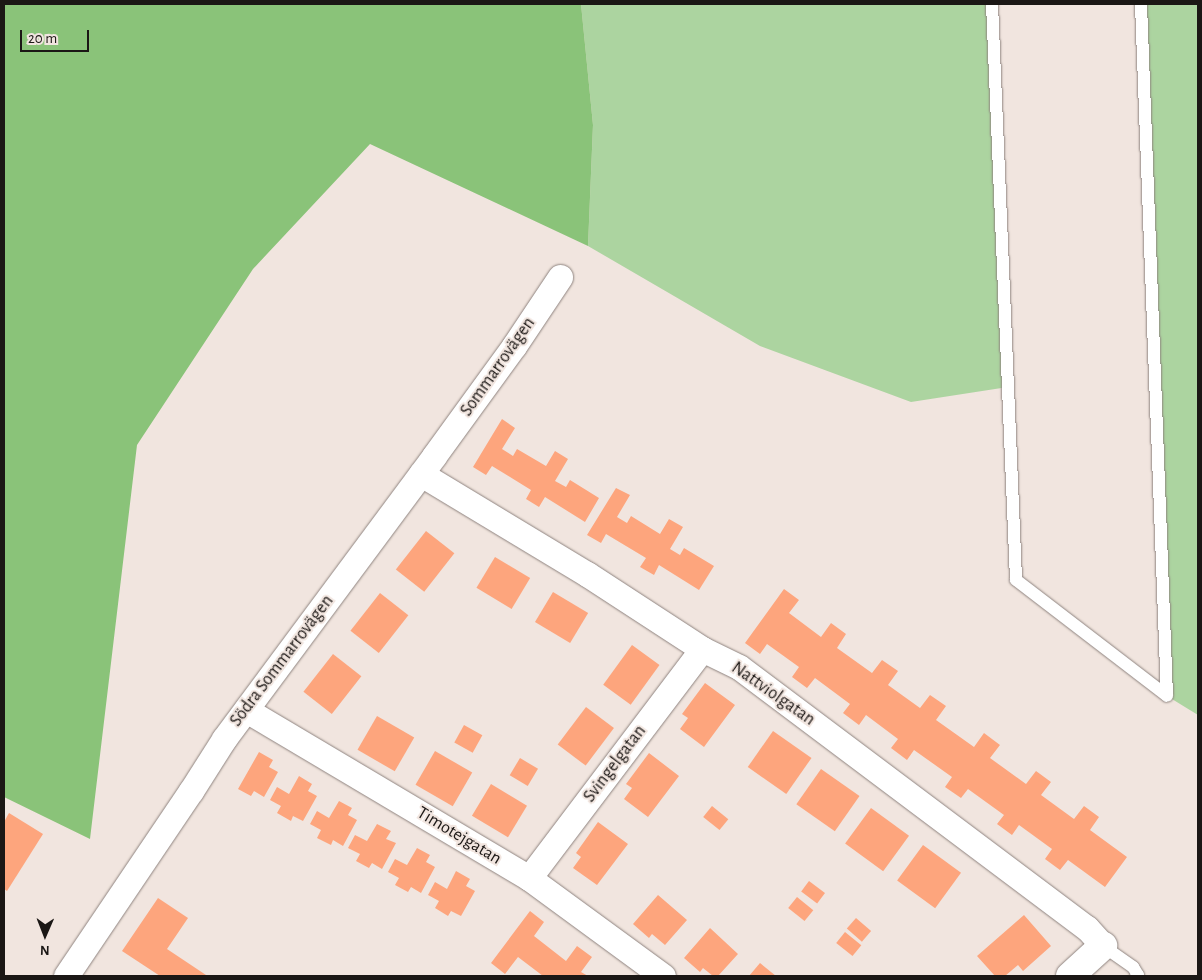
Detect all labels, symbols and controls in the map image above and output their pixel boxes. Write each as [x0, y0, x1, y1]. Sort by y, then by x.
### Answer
scale bar [22, 20, 91, 52]
text: 20 m [28, 31, 57, 46]
street label: Sommarrovägen [456, 313, 540, 421]
street label: Södra Sommarrovägen [226, 591, 338, 731]
street label: Nattviolgatan [727, 657, 819, 731]
street label: Svingelgatan [579, 721, 651, 807]
street label: Timotejgatan [413, 802, 505, 870]
north arrow [20, 910, 70, 960]
text: N [40, 943, 50, 957]

